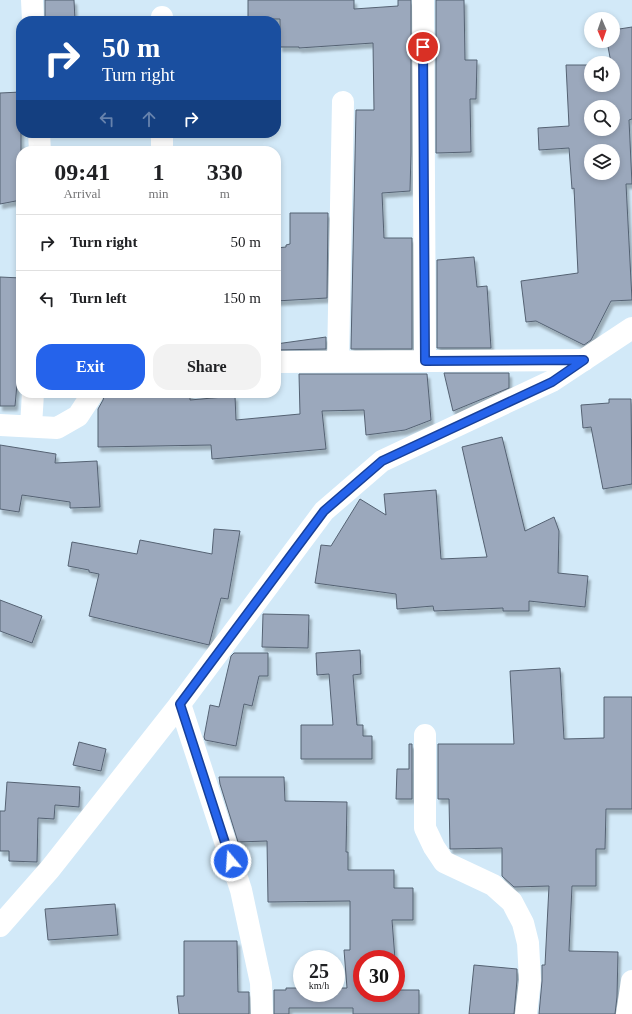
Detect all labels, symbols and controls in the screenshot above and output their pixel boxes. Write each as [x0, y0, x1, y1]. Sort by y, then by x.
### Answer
north arrow [584, 12, 620, 48]
map controls [584, 12, 620, 180]
pin [406, 30, 440, 64]
icon: right [36, 32, 88, 84]
text: 50 m [102, 32, 160, 63]
icon: arrive [412, 36, 434, 58]
button: sound [584, 56, 620, 92]
text: Turn right [102, 65, 175, 85]
button: search [584, 100, 620, 136]
icon: left [96, 108, 118, 130]
icon: ahead [138, 108, 160, 130]
icon: right [180, 108, 202, 130]
button: layers [584, 144, 620, 180]
text: 09:41 [54, 159, 110, 185]
text: 1 [152, 159, 164, 185]
text: 330 [207, 159, 243, 185]
text: Arrival [63, 186, 101, 201]
text: min [148, 186, 169, 201]
text: m [220, 186, 230, 201]
icon: right [36, 232, 58, 254]
text: Turn right [70, 234, 137, 250]
text: 50 m [231, 234, 261, 250]
icon: left [36, 288, 58, 310]
text: Turn left [70, 290, 127, 306]
text: 150 m [223, 290, 261, 306]
button: Exit [36, 344, 145, 390]
button: Share [153, 344, 261, 390]
position arrow [210, 840, 252, 882]
speed limit sign: 30 [353, 950, 405, 1002]
text: 25 [309, 960, 329, 982]
text: km/h [309, 980, 329, 991]

